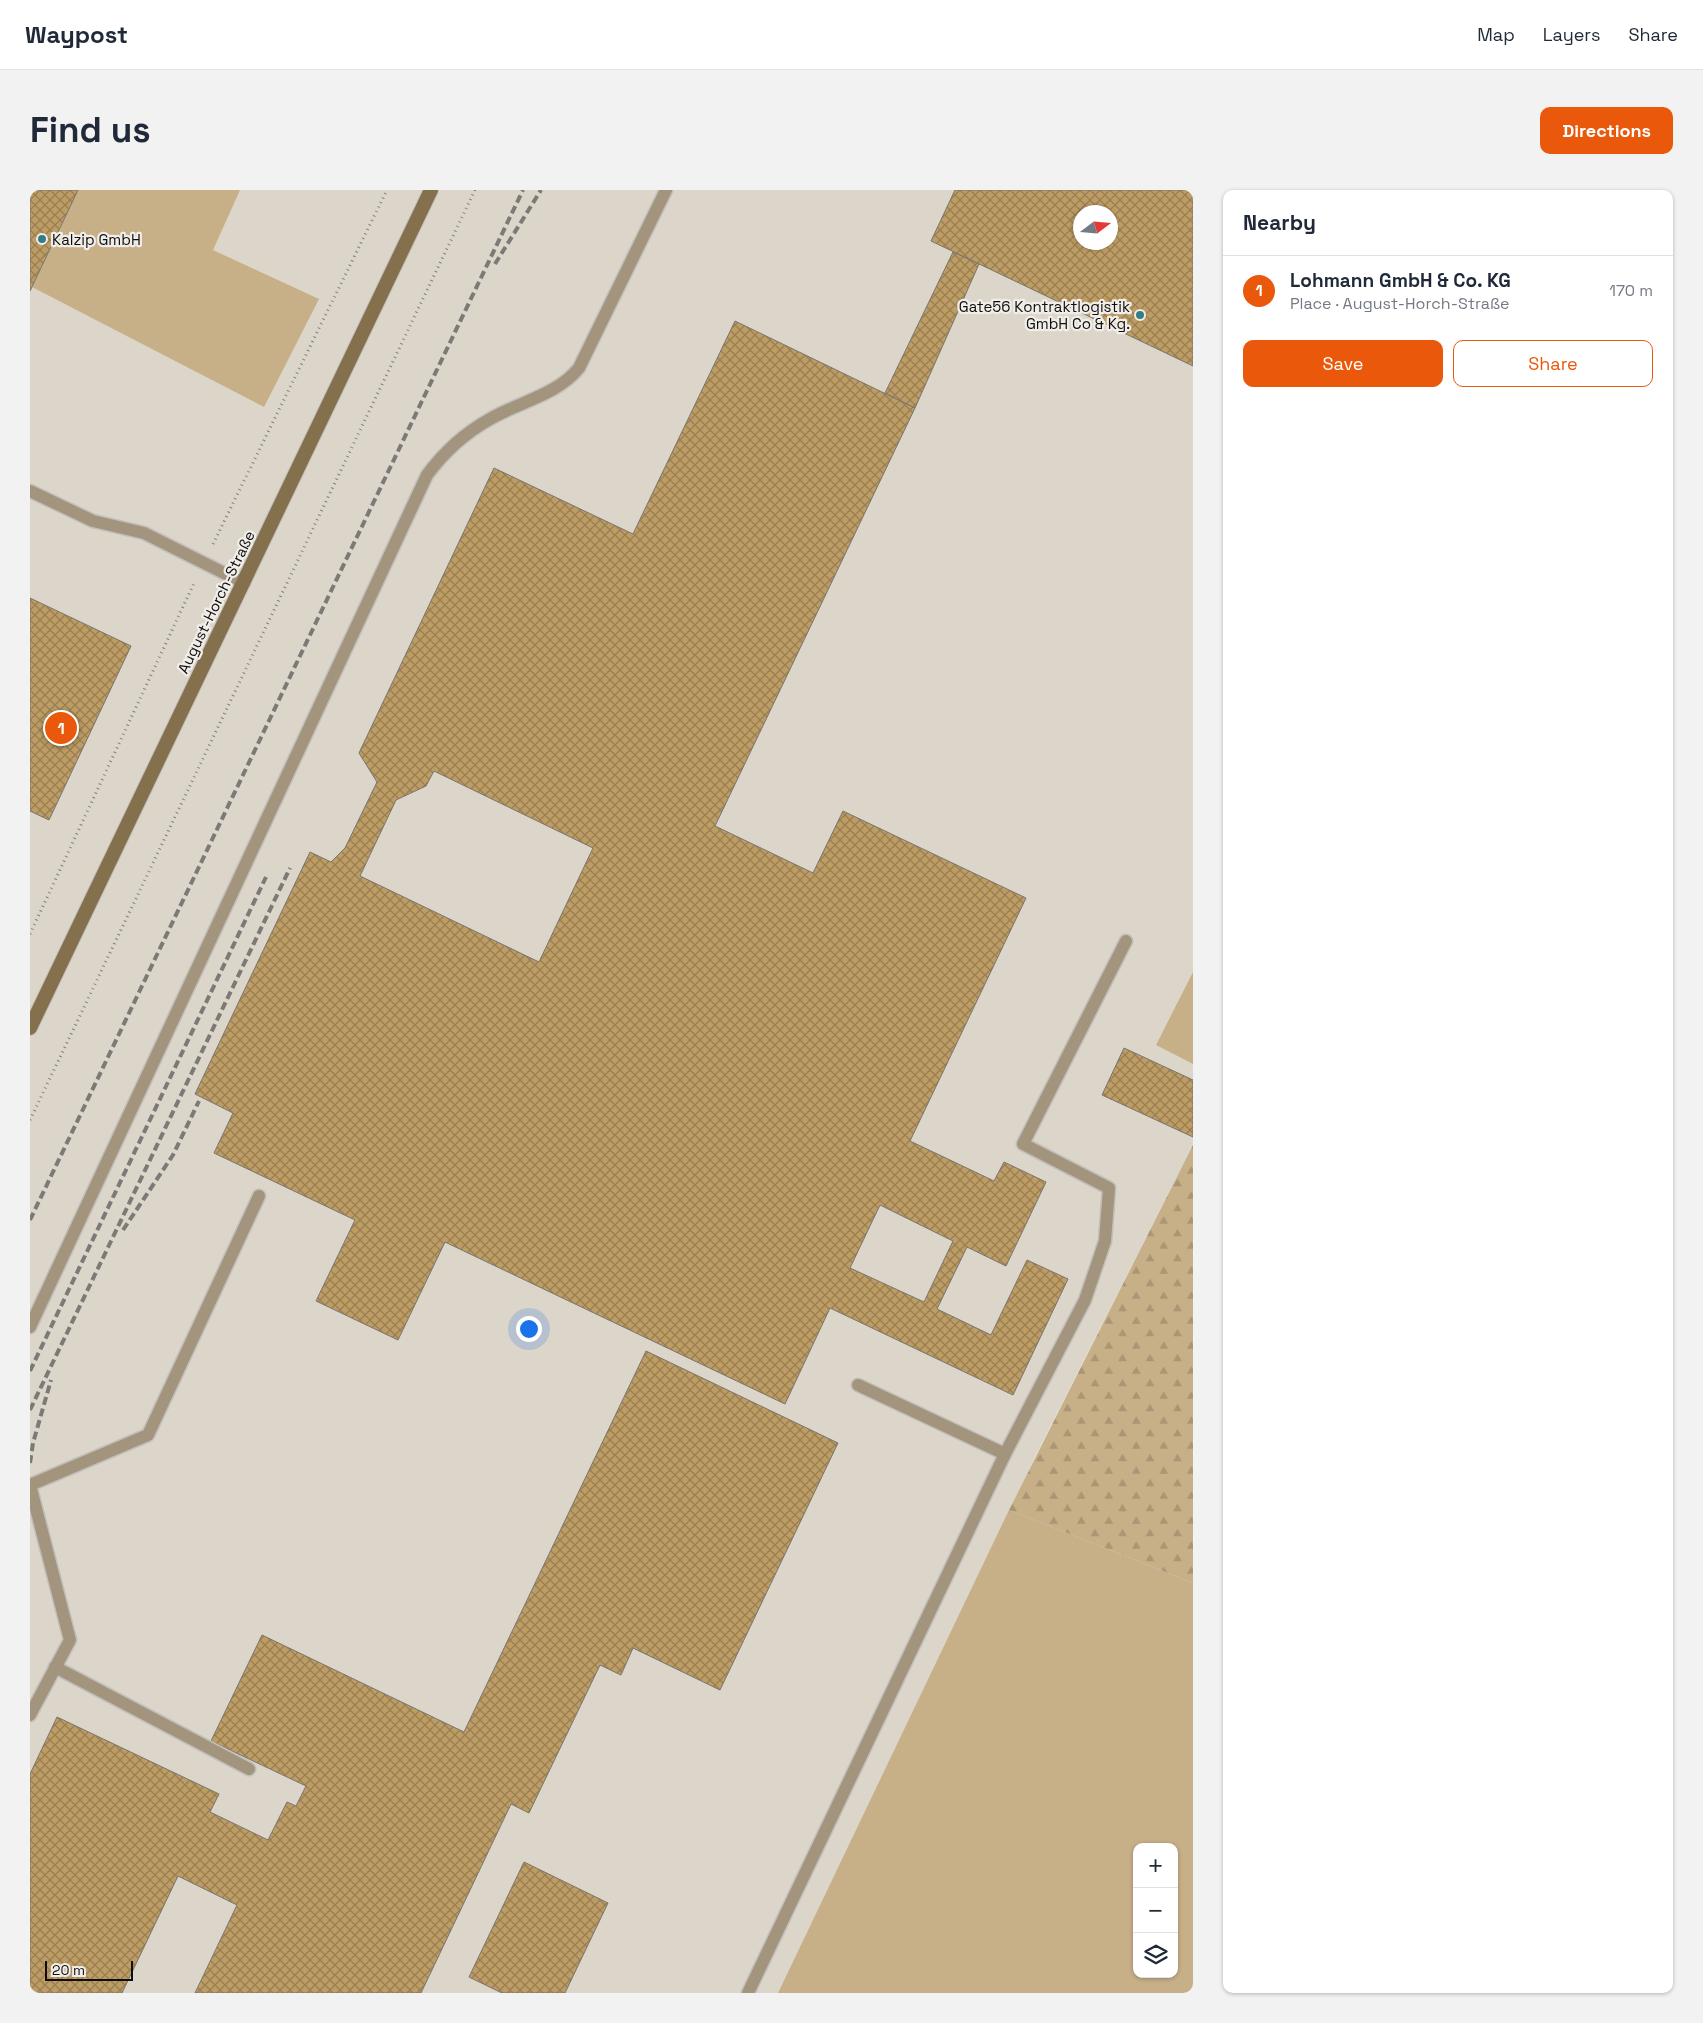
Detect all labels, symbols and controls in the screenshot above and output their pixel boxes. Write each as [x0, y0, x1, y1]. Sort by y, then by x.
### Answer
text: Waypost [25, 19, 128, 50]
text: Map [1477, 23, 1515, 46]
text: Layers [1543, 23, 1600, 46]
text: Share [1628, 23, 1678, 46]
button: Directions [1540, 107, 1673, 154]
text: Find us [30, 108, 151, 152]
north arrow [1073, 205, 1118, 250]
text: Nearby [1243, 209, 1316, 236]
place label: Kalzip GmbH [52, 230, 141, 249]
marker: Kalzip GmbH [36, 233, 48, 245]
text: Lohmann GmbH & Co. KG [1290, 268, 1511, 293]
text: 1 [1255, 280, 1263, 301]
text: 170 m [1609, 280, 1653, 301]
text: Place · August-Horch-Straße [1290, 293, 1510, 314]
place label: Gate56 Kontraktlogistik GmbH Co & Kg. [959, 297, 1130, 333]
marker: Gate56 Kontraktlogistik GmbH Co & Kg. [1134, 309, 1146, 321]
button: Save [1243, 340, 1443, 387]
button: Share [1453, 340, 1653, 387]
street label: August-Horch-Straße [173, 527, 259, 677]
pin: 1 [45, 709, 77, 747]
your location [516, 1316, 542, 1342]
map controls [1133, 1843, 1178, 1978]
button: + [1133, 1843, 1178, 1888]
button: − [1133, 1888, 1178, 1933]
button: layers [1133, 1933, 1178, 1978]
scale bar [45, 1958, 132, 1981]
text: 20 m [52, 1961, 85, 1979]

